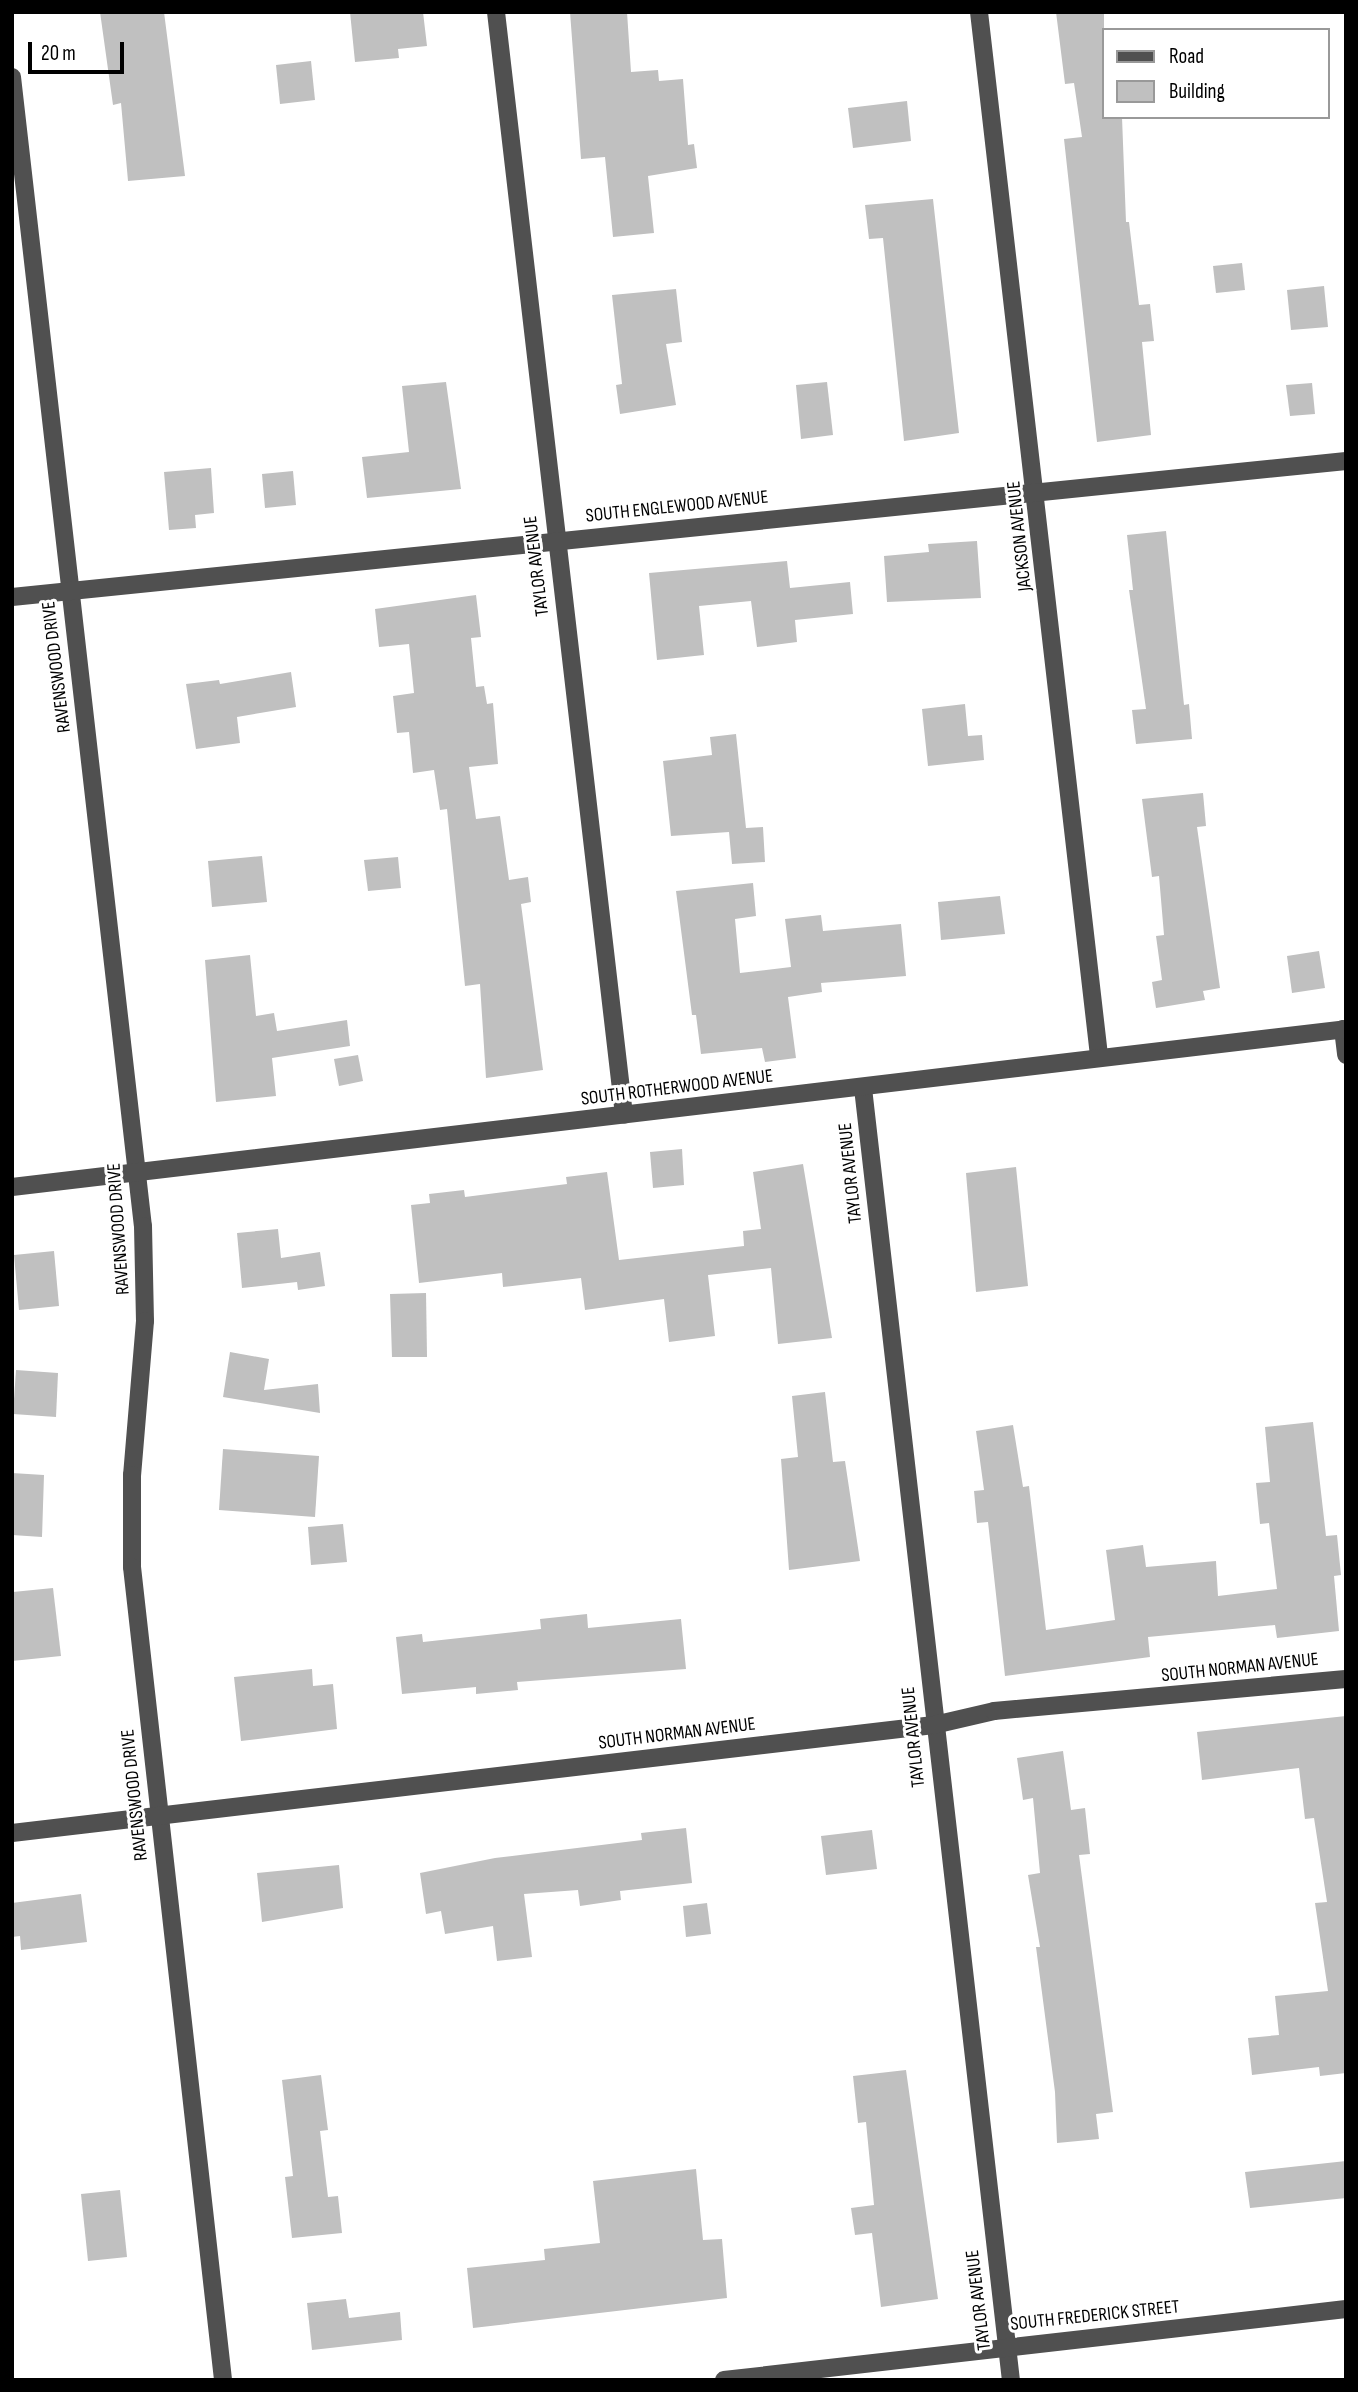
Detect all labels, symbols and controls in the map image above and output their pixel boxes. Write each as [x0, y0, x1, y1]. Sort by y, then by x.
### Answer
scale bar [32, 28, 128, 72]
legend [1102, 28, 1330, 119]
text: 20 m [41, 41, 76, 66]
text: Road [1169, 44, 1204, 69]
text: Building [1169, 79, 1225, 104]
street label: JACKSON AVENUE [1003, 480, 1037, 592]
street label: SOUTH ENGLEWOOD AVENUE [585, 486, 769, 528]
street label: TAYLOR AVENUE [520, 515, 554, 617]
street label: RAVENSWOOD DRIVE [38, 600, 76, 734]
street label: SOUTH ROTHERWOOD AVENUE [580, 1065, 774, 1111]
street label: TAYLOR AVENUE [834, 1122, 868, 1224]
street label: RAVENSWOOD DRIVE [103, 1162, 135, 1296]
street label: SOUTH NORMAN AVENUE [1160, 1648, 1320, 1688]
street label: TAYLOR AVENUE [897, 1686, 931, 1788]
street label: SOUTH NORMAN AVENUE [597, 1713, 757, 1755]
street label: RAVENSWOOD DRIVE [117, 1728, 153, 1862]
street label: TAYLOR AVENUE [962, 2249, 996, 2351]
street label: SOUTH FREDERICK STREET [1009, 2296, 1181, 2336]

